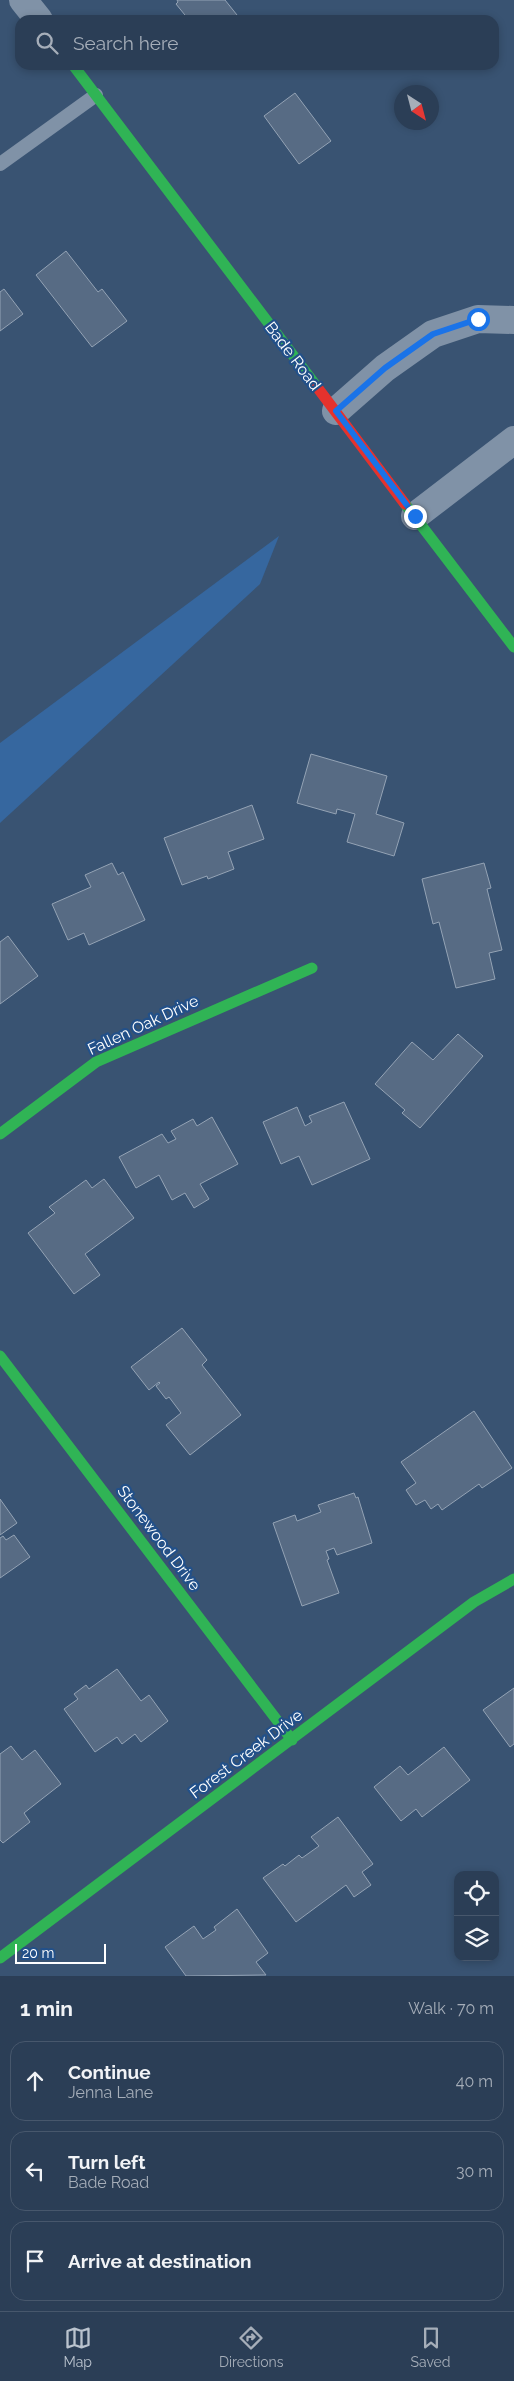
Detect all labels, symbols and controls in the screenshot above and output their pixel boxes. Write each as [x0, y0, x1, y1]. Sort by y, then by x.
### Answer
search box [15, 15, 499, 70]
icon: search [33, 29, 61, 57]
text: Search here [73, 32, 179, 54]
north arrow [394, 85, 439, 130]
route start [467, 308, 490, 331]
street label: Bade Road [261, 318, 325, 394]
route end [404, 505, 427, 528]
street label: Fallen Oak Drive [85, 991, 201, 1059]
street label: Stonewood Drive [113, 1482, 205, 1594]
street label: Forest Creek Drive [186, 1705, 306, 1803]
map controls [454, 1871, 499, 1961]
button: locate [454, 1871, 499, 1916]
button: layers [454, 1916, 499, 1961]
scale bar [15, 1941, 106, 1964]
text: 20 m [22, 1945, 54, 1961]
text: 1 min [20, 1996, 73, 2021]
text: Walk · 70 m [408, 1999, 494, 2018]
text: Continue [68, 2061, 151, 2083]
icon: ahead [21, 2067, 49, 2095]
text: 40 m [456, 2072, 493, 2091]
text: Jenna Lane [68, 2083, 153, 2102]
text: Turn left [68, 2151, 145, 2173]
icon: left [21, 2157, 49, 2185]
text: 30 m [456, 2162, 493, 2181]
text: Bade Road [68, 2173, 149, 2192]
icon: arrive [21, 2247, 49, 2275]
text: Arrive at destination [68, 2250, 252, 2272]
tab: Map [63, 2324, 92, 2370]
tab: Directions [219, 2324, 284, 2370]
tab: Saved [410, 2324, 451, 2370]

